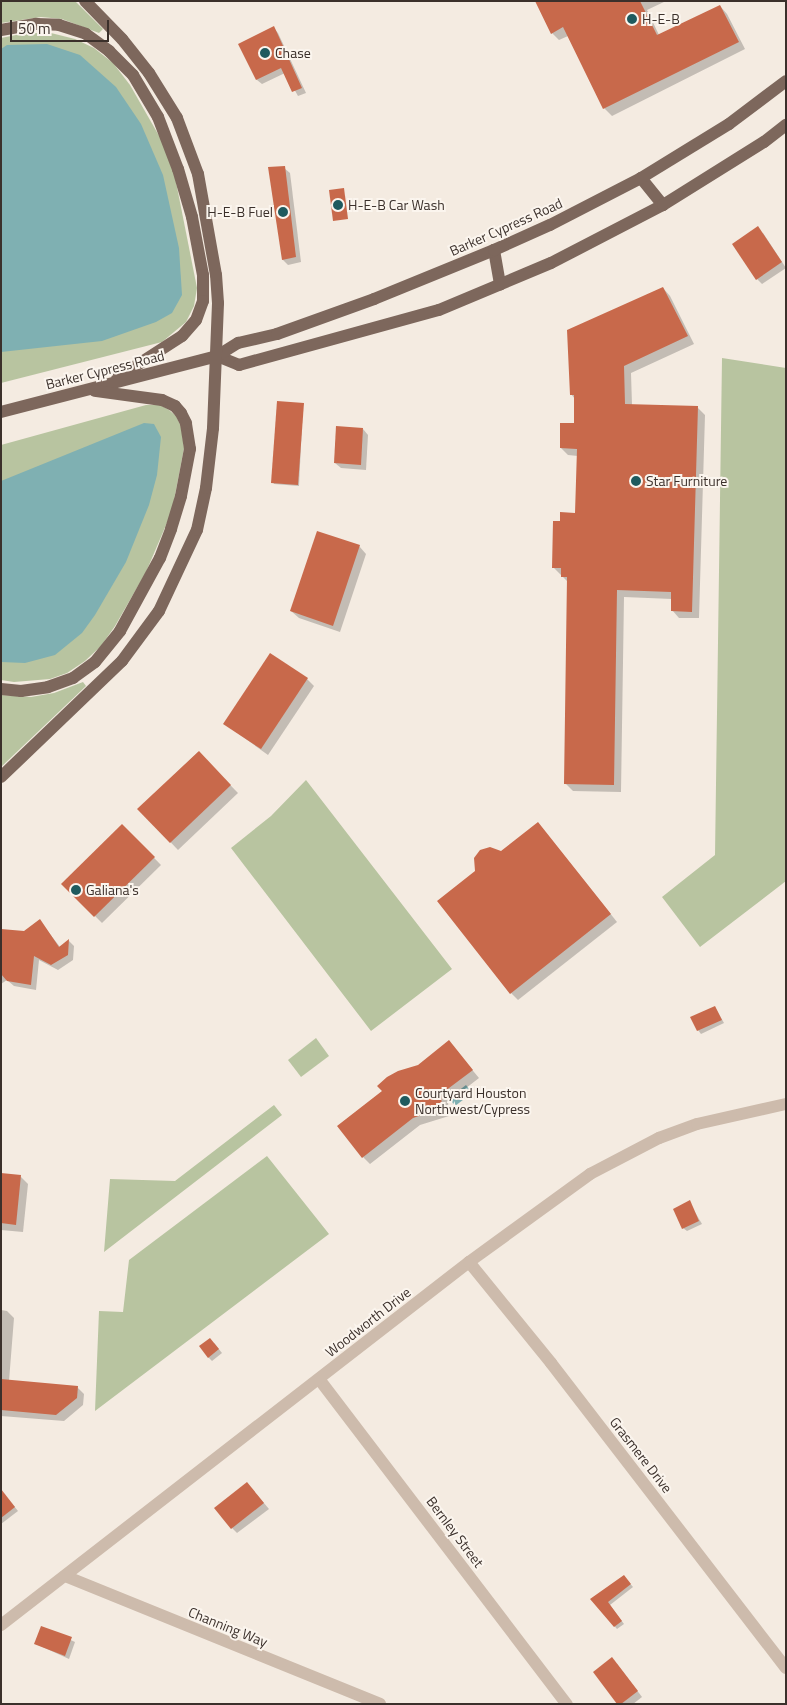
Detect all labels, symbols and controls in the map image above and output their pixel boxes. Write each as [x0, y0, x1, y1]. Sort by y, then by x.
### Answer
scale bar [12, 10, 111, 42]
place label: H-E-B [642, 11, 680, 27]
marker: H-E-B [626, 13, 638, 25]
text: 50 m [18, 17, 51, 40]
place label: Chase [275, 45, 311, 61]
marker: Chase [259, 47, 271, 59]
street label: Barker Cypress Road [447, 195, 565, 259]
place label: H-E-B Car Wash [348, 197, 445, 213]
marker: H-E-B Car Wash [332, 199, 344, 211]
place label: H-E-B Fuel [207, 204, 273, 220]
marker: H-E-B Fuel [277, 206, 289, 218]
street label: Barker Cypress Road [44, 347, 166, 393]
place label: Star Furniture [646, 473, 727, 489]
marker: Star Furniture [630, 475, 642, 487]
place label: Galiana's [86, 882, 139, 898]
marker: Galiana's [70, 884, 82, 896]
place label: Courtyard Houston Northwest/Cypress [415, 1085, 530, 1118]
marker: Courtyard Houston Northwest/Cypress [399, 1095, 411, 1107]
street label: Woodworth Drive [322, 1284, 414, 1360]
street label: Grasmere Drive [606, 1414, 676, 1496]
street label: Bernley Street [423, 1493, 487, 1571]
street label: Channing Way [186, 1603, 270, 1651]

